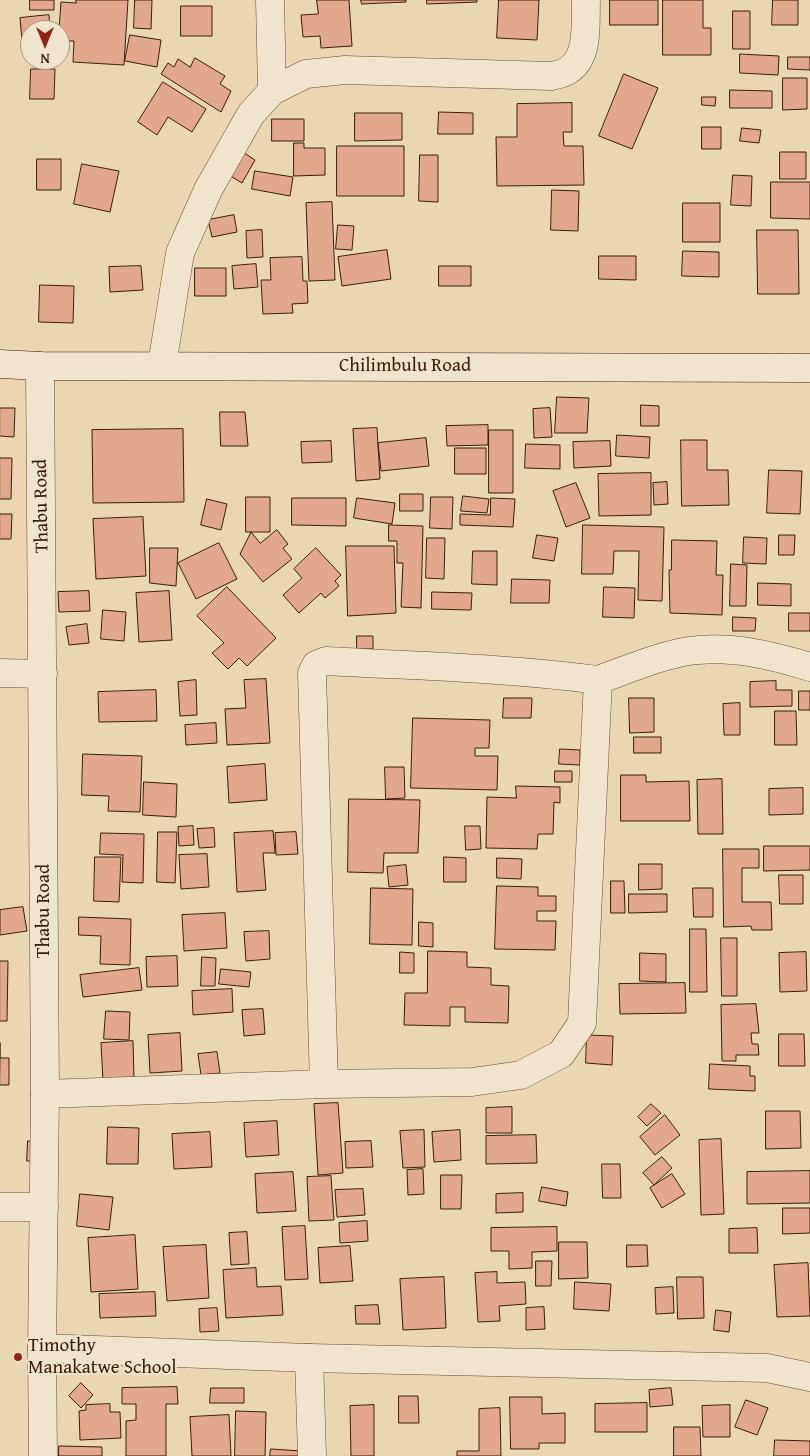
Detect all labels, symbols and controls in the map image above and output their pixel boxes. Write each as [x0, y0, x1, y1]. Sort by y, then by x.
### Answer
north arrow [20, 20, 70, 70]
text: N [40, 49, 50, 69]
street label: Chilimbulu Road [339, 355, 471, 377]
street label: Thabu Road [30, 459, 54, 553]
street label: Thabu Road [33, 864, 55, 958]
place label: Timothy Manakatwe School [28, 1335, 177, 1379]
marker: Timothy Manakatwe School [12, 1351, 24, 1363]

